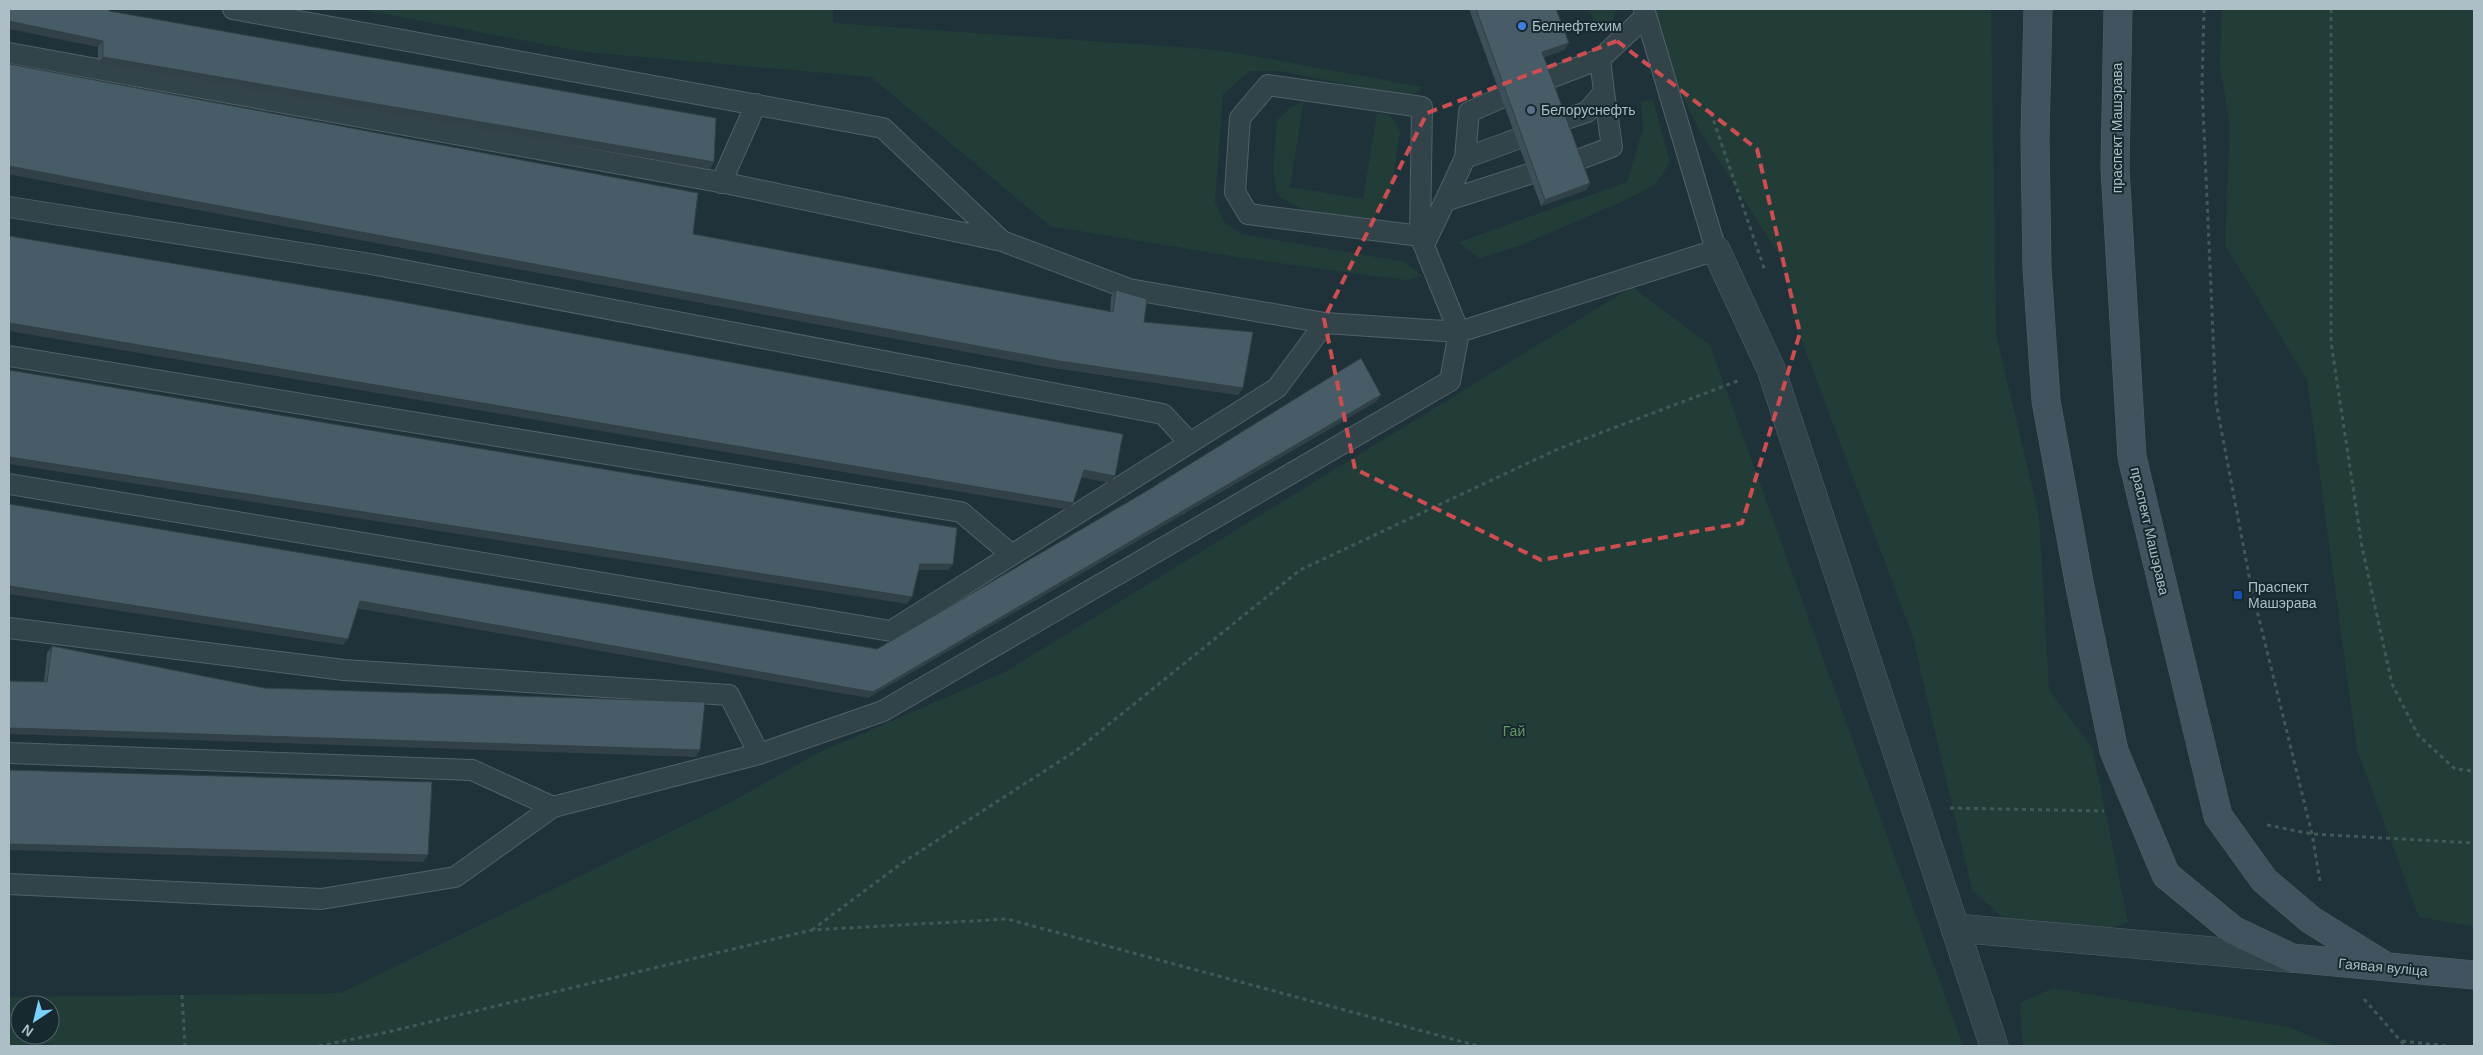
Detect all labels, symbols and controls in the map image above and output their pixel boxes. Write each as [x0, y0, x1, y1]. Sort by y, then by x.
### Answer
place label: Белнефтехим [1532, 18, 1622, 34]
marker: Белнефтехим [1516, 20, 1528, 32]
street label: праспект Машэрава [2109, 62, 2125, 193]
place label: Белоруснефть [1541, 102, 1636, 118]
marker: Белоруснефть [1525, 104, 1537, 116]
street label: праспект Машэрава [2128, 466, 2173, 597]
place label: Праспект Машэрава [2248, 579, 2317, 611]
marker: Праспект Машэрава [2232, 589, 2244, 601]
park label: Гай [1503, 723, 1525, 739]
street label: Гаявая вуліца [2338, 955, 2429, 979]
north arrow [10, 995, 60, 1045]
text: N [19, 1021, 36, 1040]

